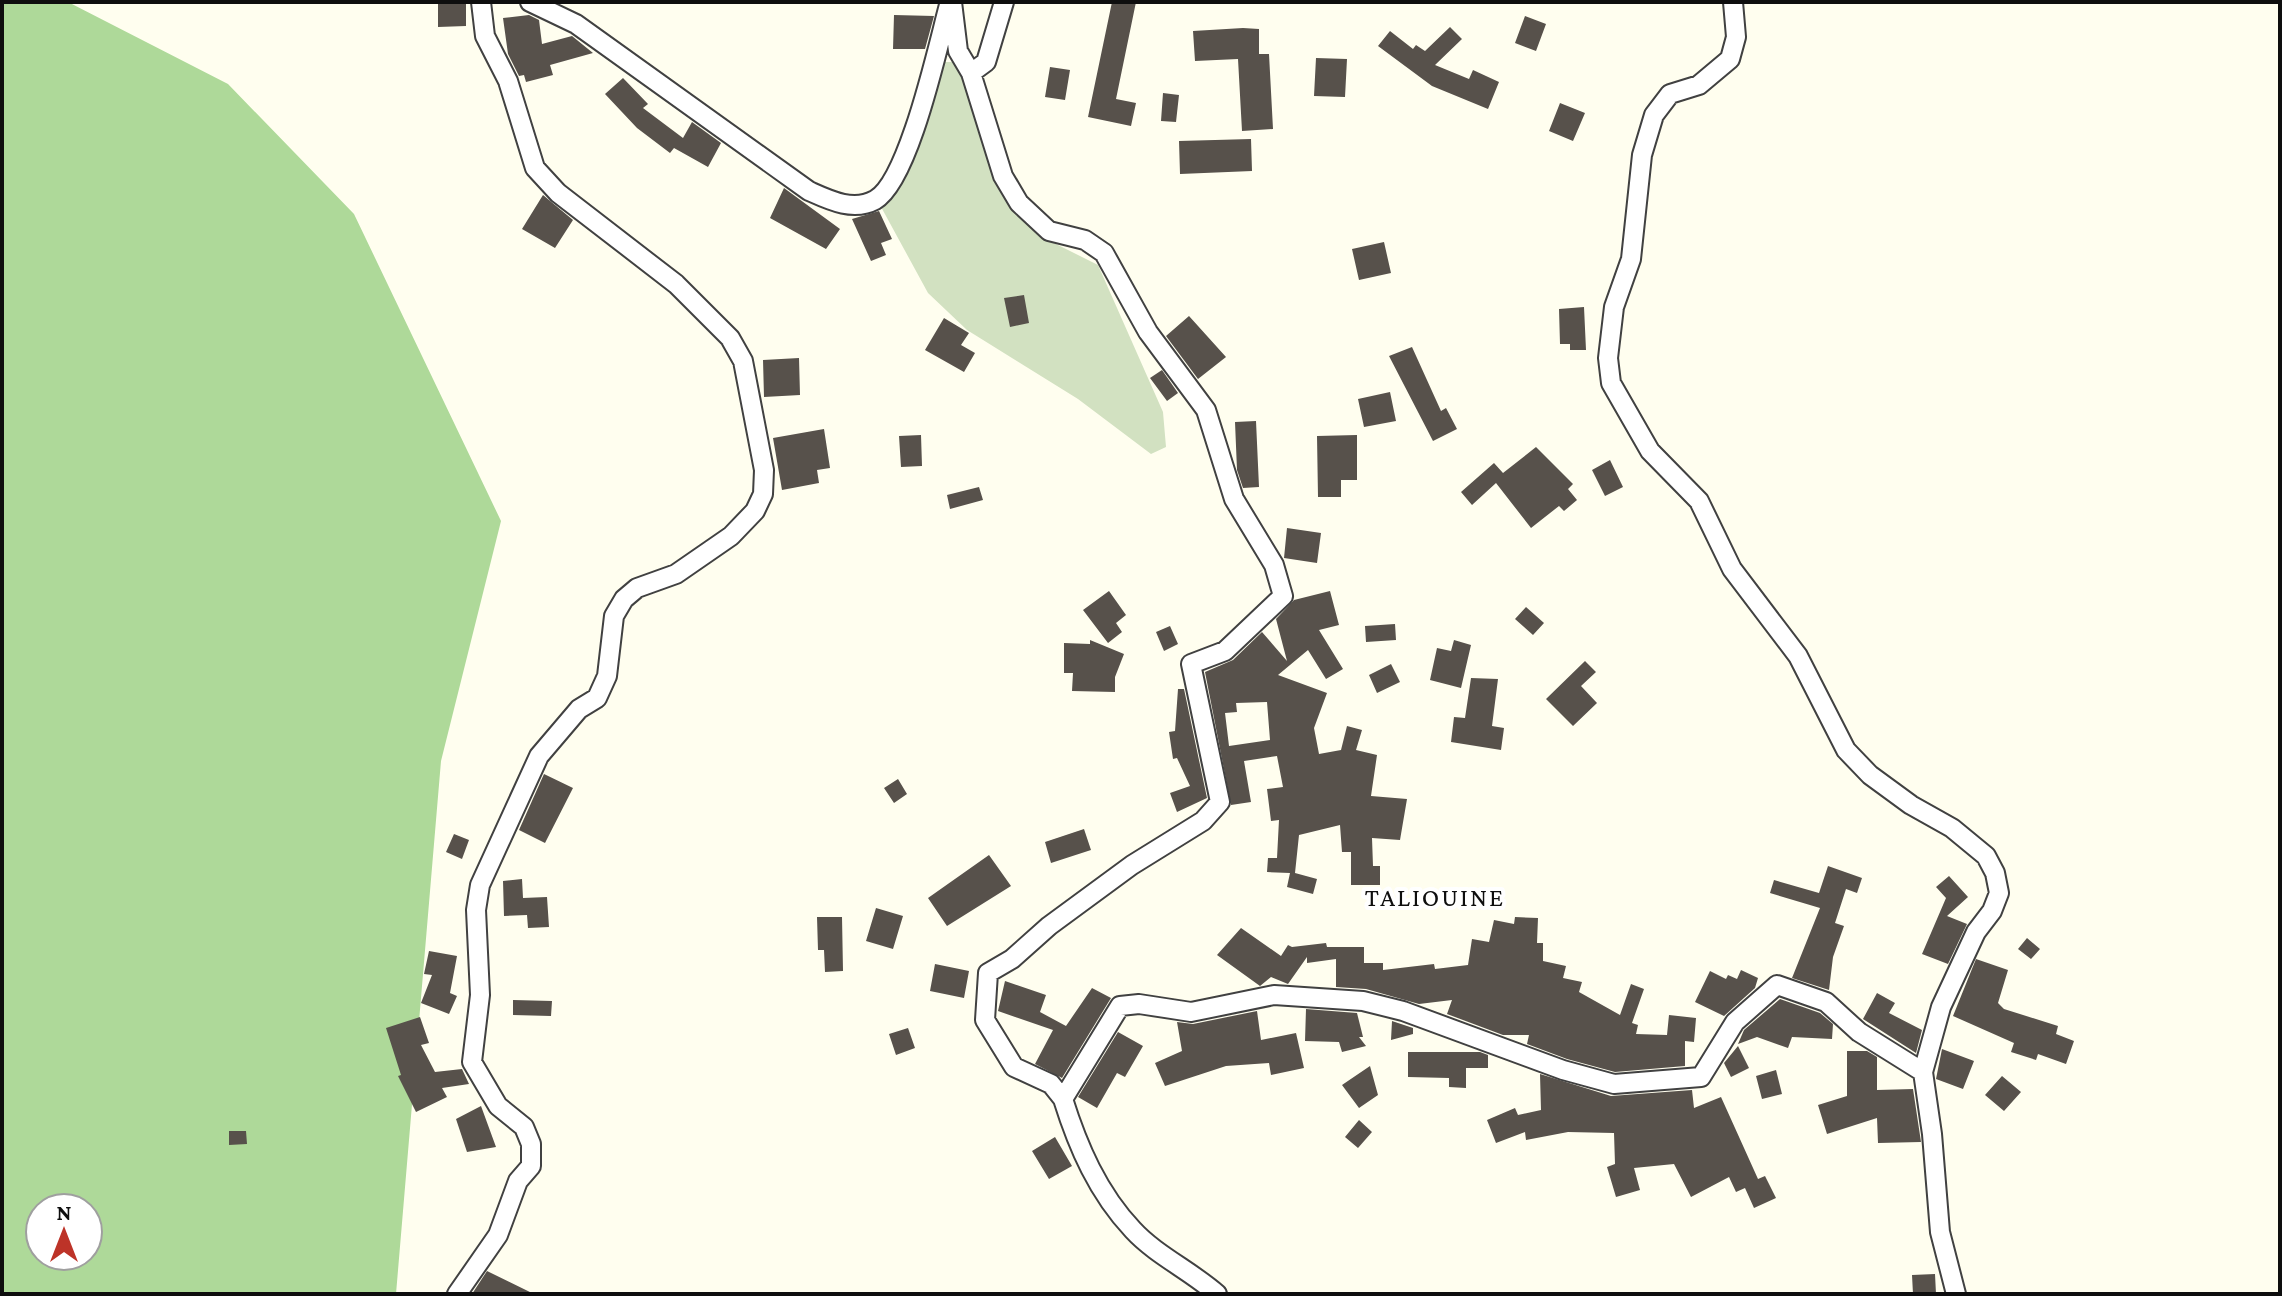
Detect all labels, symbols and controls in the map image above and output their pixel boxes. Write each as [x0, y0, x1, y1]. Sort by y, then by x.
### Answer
district label: TALIOUINE [1365, 883, 1505, 912]
north arrow [24, 1192, 104, 1272]
text: N [57, 1200, 72, 1225]

